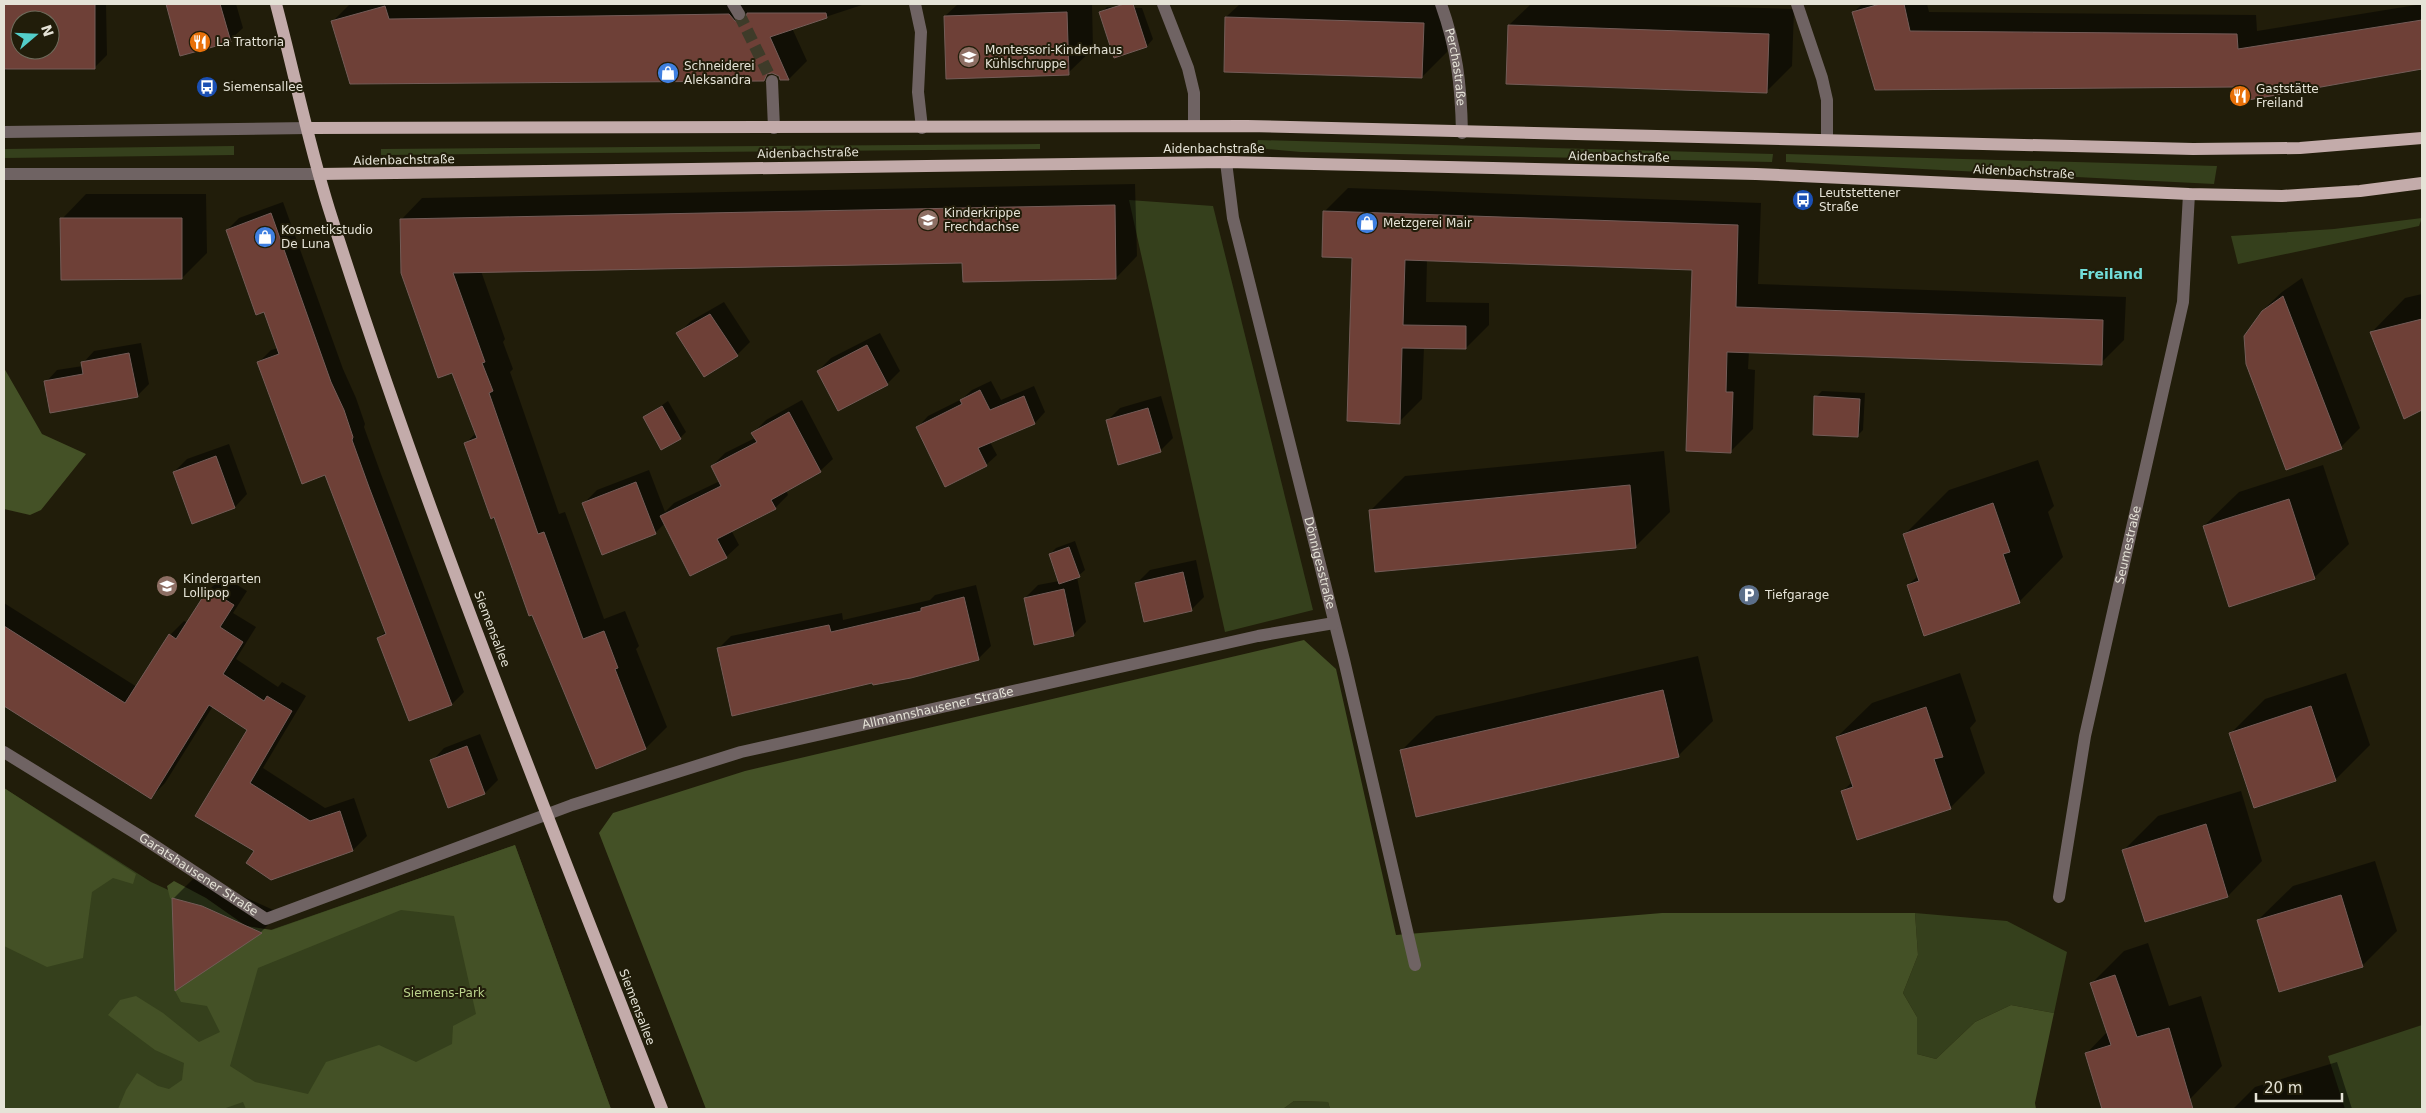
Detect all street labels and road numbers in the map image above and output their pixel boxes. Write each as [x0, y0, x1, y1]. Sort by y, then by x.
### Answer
street label: Perchastraße [1442, 27, 1468, 106]
street label: Aidenbachstraße [1163, 142, 1265, 156]
street label: Aidenbachstraße [757, 145, 859, 161]
street label: Aidenbachstraße [1568, 149, 1670, 165]
street label: Aidenbachstraße [353, 152, 455, 168]
street label: Aidenbachstraße [1973, 162, 2075, 182]
street label: Seumestraße [2113, 504, 2144, 585]
street label: Dönnigesstraße [1301, 515, 1338, 610]
street label: Siemensallee [471, 589, 513, 669]
street label: Allmannshausener Straße [861, 684, 1015, 732]
street label: Garatshausener Straße [136, 830, 261, 919]
street label: Siemensallee [616, 967, 658, 1047]

